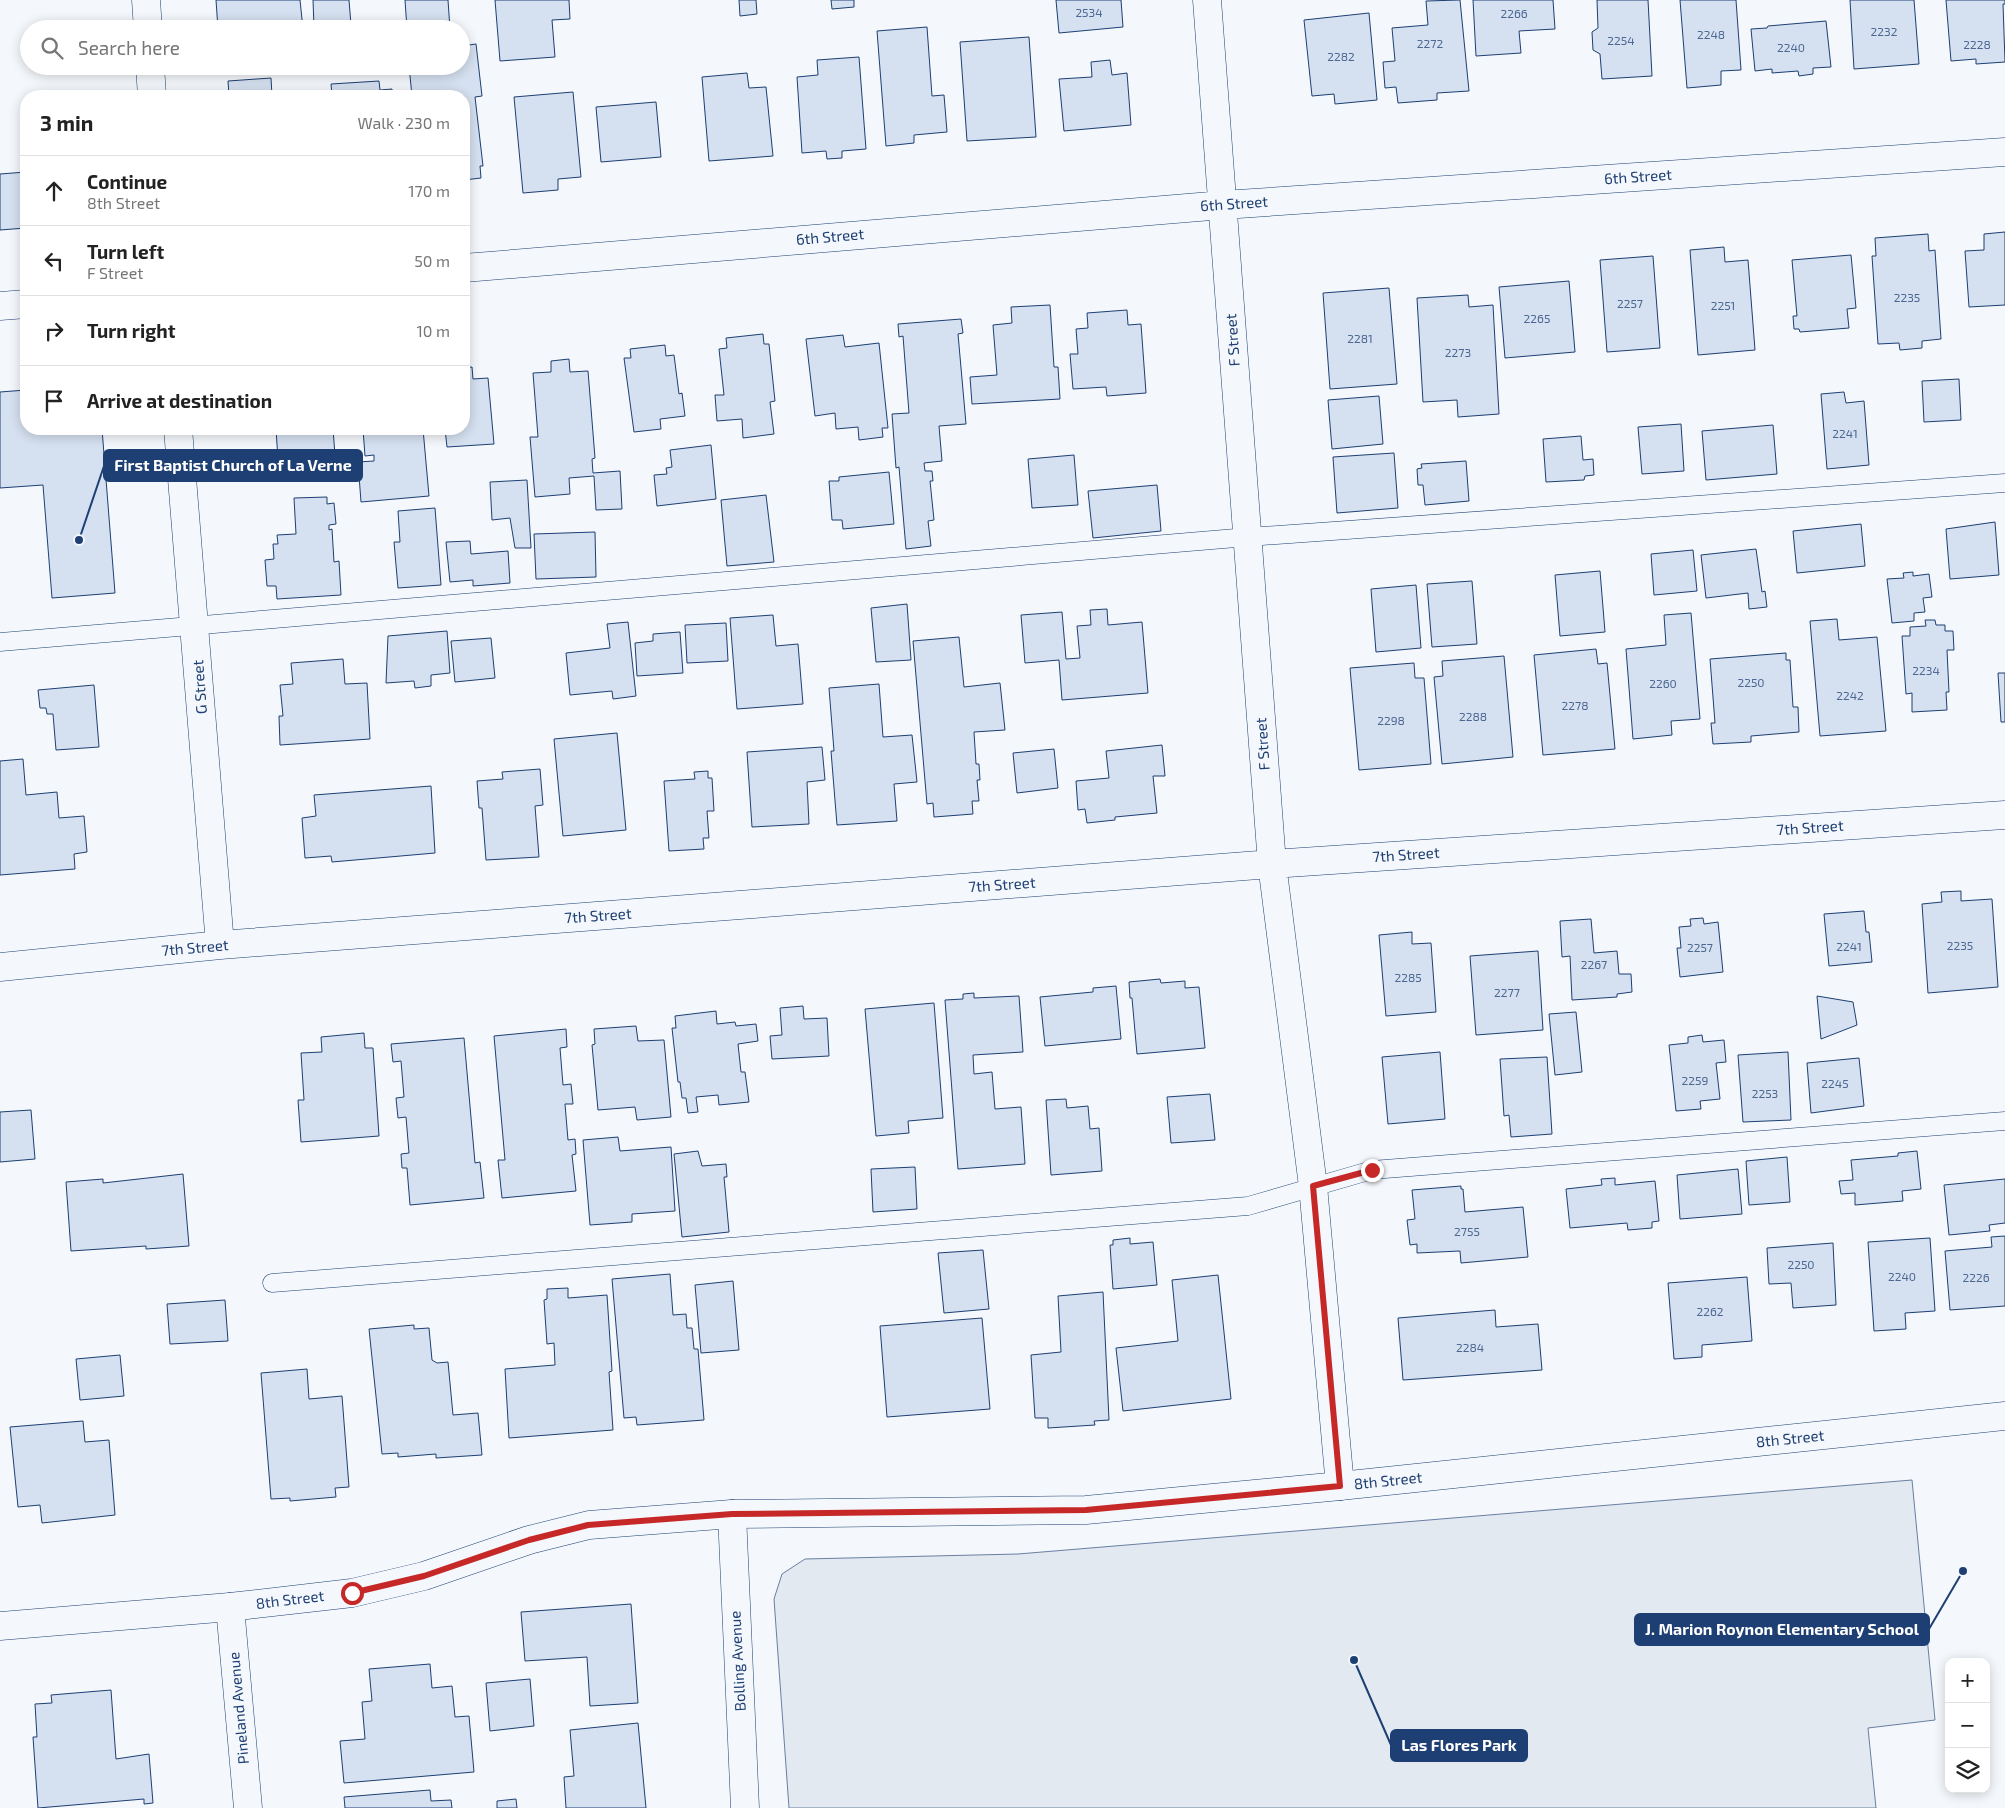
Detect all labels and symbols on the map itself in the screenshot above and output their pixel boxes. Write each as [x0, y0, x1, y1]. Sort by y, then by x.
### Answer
house number: 2534 [1075, 5, 1103, 19]
house number: 2266 [1500, 6, 1528, 20]
house number: 2232 [1871, 24, 1898, 38]
house number: 2248 [1697, 27, 1725, 41]
house number: 2254 [1607, 33, 1635, 47]
house number: 2272 [1417, 36, 1443, 50]
house number: 2228 [1963, 37, 1991, 51]
house number: 2240 [1777, 40, 1805, 54]
house number: 2282 [1327, 49, 1355, 63]
street label: 6th Street [1603, 165, 1673, 187]
street label: 6th Street [1199, 192, 1269, 214]
street label: 6th Street [795, 224, 865, 248]
house number: 2235 [1894, 290, 1920, 304]
house number: 2257 [1617, 296, 1643, 310]
house number: 2251 [1711, 298, 1735, 312]
house number: 2265 [1524, 311, 1550, 325]
street label: F Street [1221, 313, 1243, 367]
house number: 2281 [1347, 331, 1373, 345]
house number: 2273 [1445, 345, 1471, 359]
house number: 2241 [1832, 426, 1858, 440]
callout: First Baptist Church of La Verne [104, 450, 362, 481]
text: First Baptist Church of La Verne [114, 455, 352, 474]
street label: G Street [188, 659, 210, 715]
house number: 2234 [1912, 663, 1940, 677]
house number: 2250 [1737, 675, 1765, 689]
house number: 2260 [1649, 676, 1677, 690]
house number: 2242 [1836, 688, 1864, 702]
house number: 2278 [1562, 698, 1588, 712]
house number: 2288 [1459, 709, 1487, 723]
house number: 2298 [1377, 713, 1405, 727]
street label: F Street [1251, 717, 1273, 771]
street label: 7th Street [1776, 816, 1844, 838]
street label: 7th Street [1372, 843, 1440, 865]
street label: 7th Street [968, 873, 1036, 895]
street label: 7th Street [564, 904, 632, 926]
street label: 7th Street [161, 935, 229, 959]
house number: 2235 [1947, 938, 1973, 952]
house number: 2241 [1836, 939, 1862, 953]
house number: 2257 [1687, 940, 1713, 954]
house number: 2267 [1581, 957, 1607, 971]
house number: 2285 [1394, 970, 1422, 984]
house number: 2277 [1494, 985, 1520, 999]
house number: 2259 [1682, 1073, 1709, 1087]
house number: 2245 [1821, 1076, 1849, 1090]
house number: 2253 [1752, 1086, 1778, 1100]
route end [1361, 1159, 1384, 1182]
house number: 2755 [1454, 1224, 1480, 1238]
house number: 2250 [1787, 1257, 1815, 1271]
house number: 2240 [1888, 1269, 1916, 1283]
house number: 2226 [1962, 1270, 1990, 1284]
house number: 2262 [1696, 1304, 1724, 1318]
house number: 2284 [1456, 1340, 1484, 1354]
street label: 8th Street [1755, 1425, 1825, 1451]
street label: 8th Street [1353, 1467, 1423, 1493]
route start [341, 1582, 364, 1605]
street label: 8th Street [255, 1586, 325, 1612]
street label: Bolling Avenue [725, 1610, 749, 1712]
callout: J. Marion Roynon Elementary School [1635, 1614, 1929, 1645]
text: J. Marion Roynon Elementary School [1645, 1619, 1920, 1639]
street label: Pineland Avenue [224, 1651, 252, 1765]
callout: Las Flores Park [1391, 1730, 1527, 1761]
text: Las Flores Park [1401, 1735, 1517, 1754]

